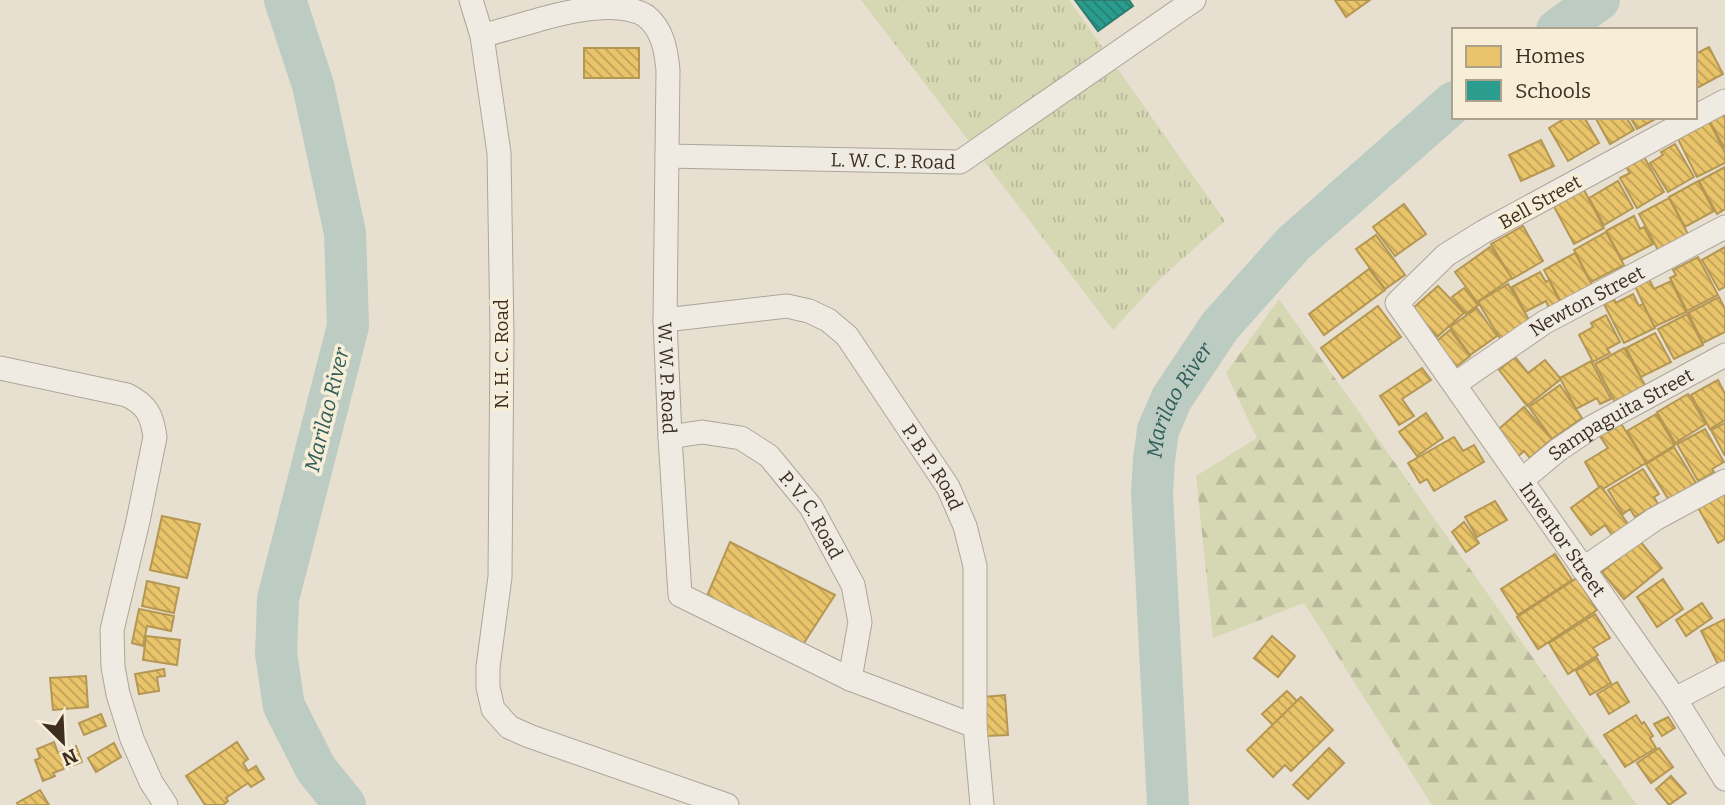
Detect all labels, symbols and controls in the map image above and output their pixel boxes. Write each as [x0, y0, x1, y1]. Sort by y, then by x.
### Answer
legend [1452, 28, 1697, 119]
text: Homes [1515, 43, 1585, 69]
text: Schools [1515, 78, 1591, 104]
street label: L. W. C. P. Road [830, 148, 956, 173]
street label: Bell Street [1495, 170, 1585, 234]
street label: Newton Street [1525, 260, 1648, 341]
street label: N. H. C. Road [490, 299, 513, 409]
street label: W. W. P. Road [654, 322, 681, 435]
water label: Marilao River [1141, 337, 1219, 460]
water label: Marilao River [299, 344, 355, 475]
street label: Sampaguita Street [1543, 363, 1697, 465]
street label: P. B. P. Road [898, 420, 968, 513]
street label: P. V. C. Road [775, 466, 848, 563]
street label: Inventor Street [1515, 478, 1611, 601]
north arrow [28, 707, 98, 777]
text: N [58, 744, 81, 771]

